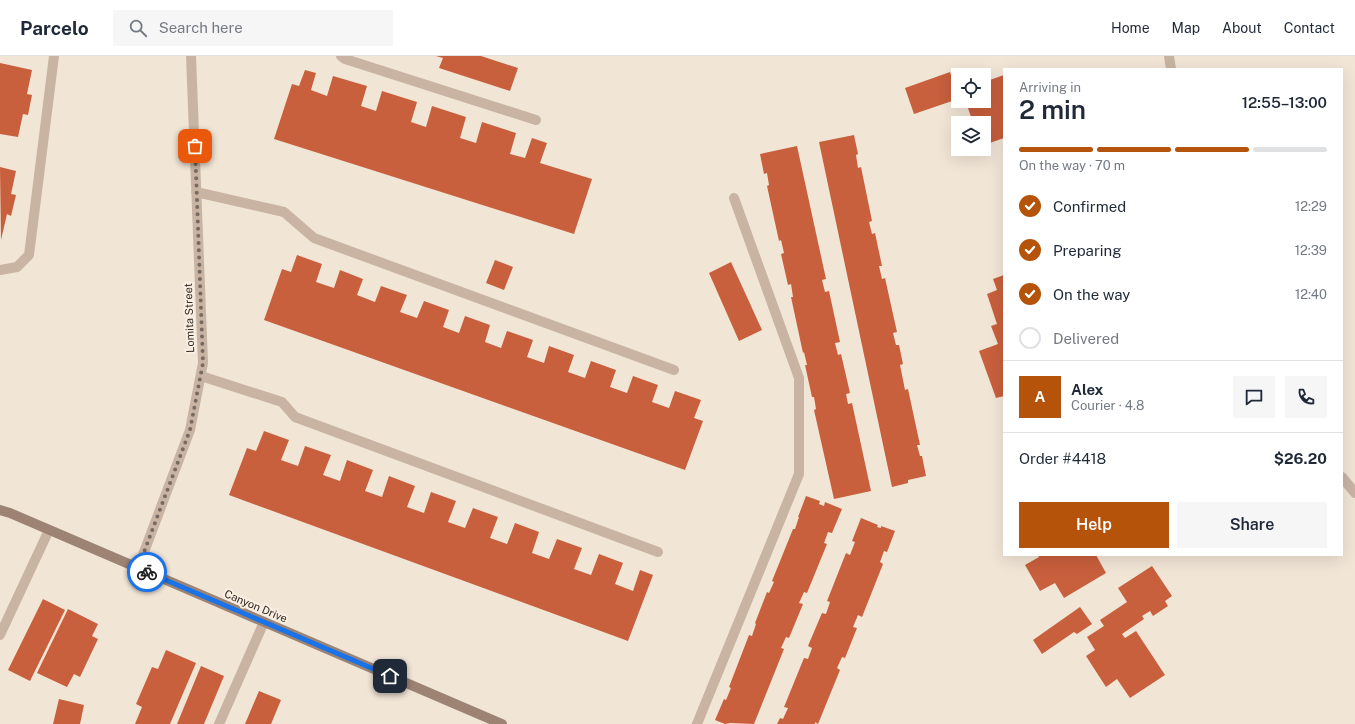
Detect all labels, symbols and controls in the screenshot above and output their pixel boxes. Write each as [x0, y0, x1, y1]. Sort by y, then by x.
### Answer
search box [113, 10, 393, 46]
text: Parcelo [20, 17, 89, 39]
icon: search [127, 17, 149, 39]
text: Search here [159, 19, 243, 36]
text: Home [1111, 20, 1150, 36]
text: Map [1172, 20, 1200, 36]
text: About [1222, 20, 1262, 36]
text: Contact [1284, 20, 1335, 36]
map controls [951, 68, 991, 156]
button: locate [951, 68, 991, 108]
text: Arriving in [1019, 80, 1081, 95]
text: 2 min [1019, 94, 1086, 125]
text: 12:55–13:00 [1242, 94, 1327, 111]
button: layers [951, 116, 991, 156]
pin [178, 129, 212, 163]
icon: bag [184, 135, 206, 157]
text: On the way · 70 m [1019, 158, 1125, 173]
icon: check [1019, 195, 1041, 217]
text: Confirmed [1053, 198, 1126, 215]
text: 12:29 [1295, 199, 1327, 214]
icon: check [1019, 239, 1041, 261]
text: Preparing [1053, 242, 1122, 259]
text: 12:39 [1295, 243, 1327, 258]
street label: Lomita Street [182, 283, 196, 353]
icon: check [1019, 283, 1041, 305]
text: On the way [1053, 286, 1130, 303]
text: 12:40 [1295, 287, 1327, 302]
text: Delivered [1053, 330, 1119, 347]
button: chat [1233, 376, 1275, 418]
button: phone [1285, 376, 1327, 418]
text: Alex [1071, 381, 1103, 398]
text: A [1035, 388, 1045, 405]
text: Courier · 4.8 [1071, 398, 1144, 413]
text: Order #4418 [1019, 450, 1106, 467]
text: $26.20 [1274, 450, 1327, 467]
button: Help [1019, 502, 1169, 548]
button: Share [1177, 502, 1327, 548]
courier [127, 552, 167, 592]
icon: bike [136, 561, 158, 583]
street label: Canyon Drive [223, 587, 289, 625]
pin [373, 659, 407, 693]
icon: home [379, 665, 401, 687]

